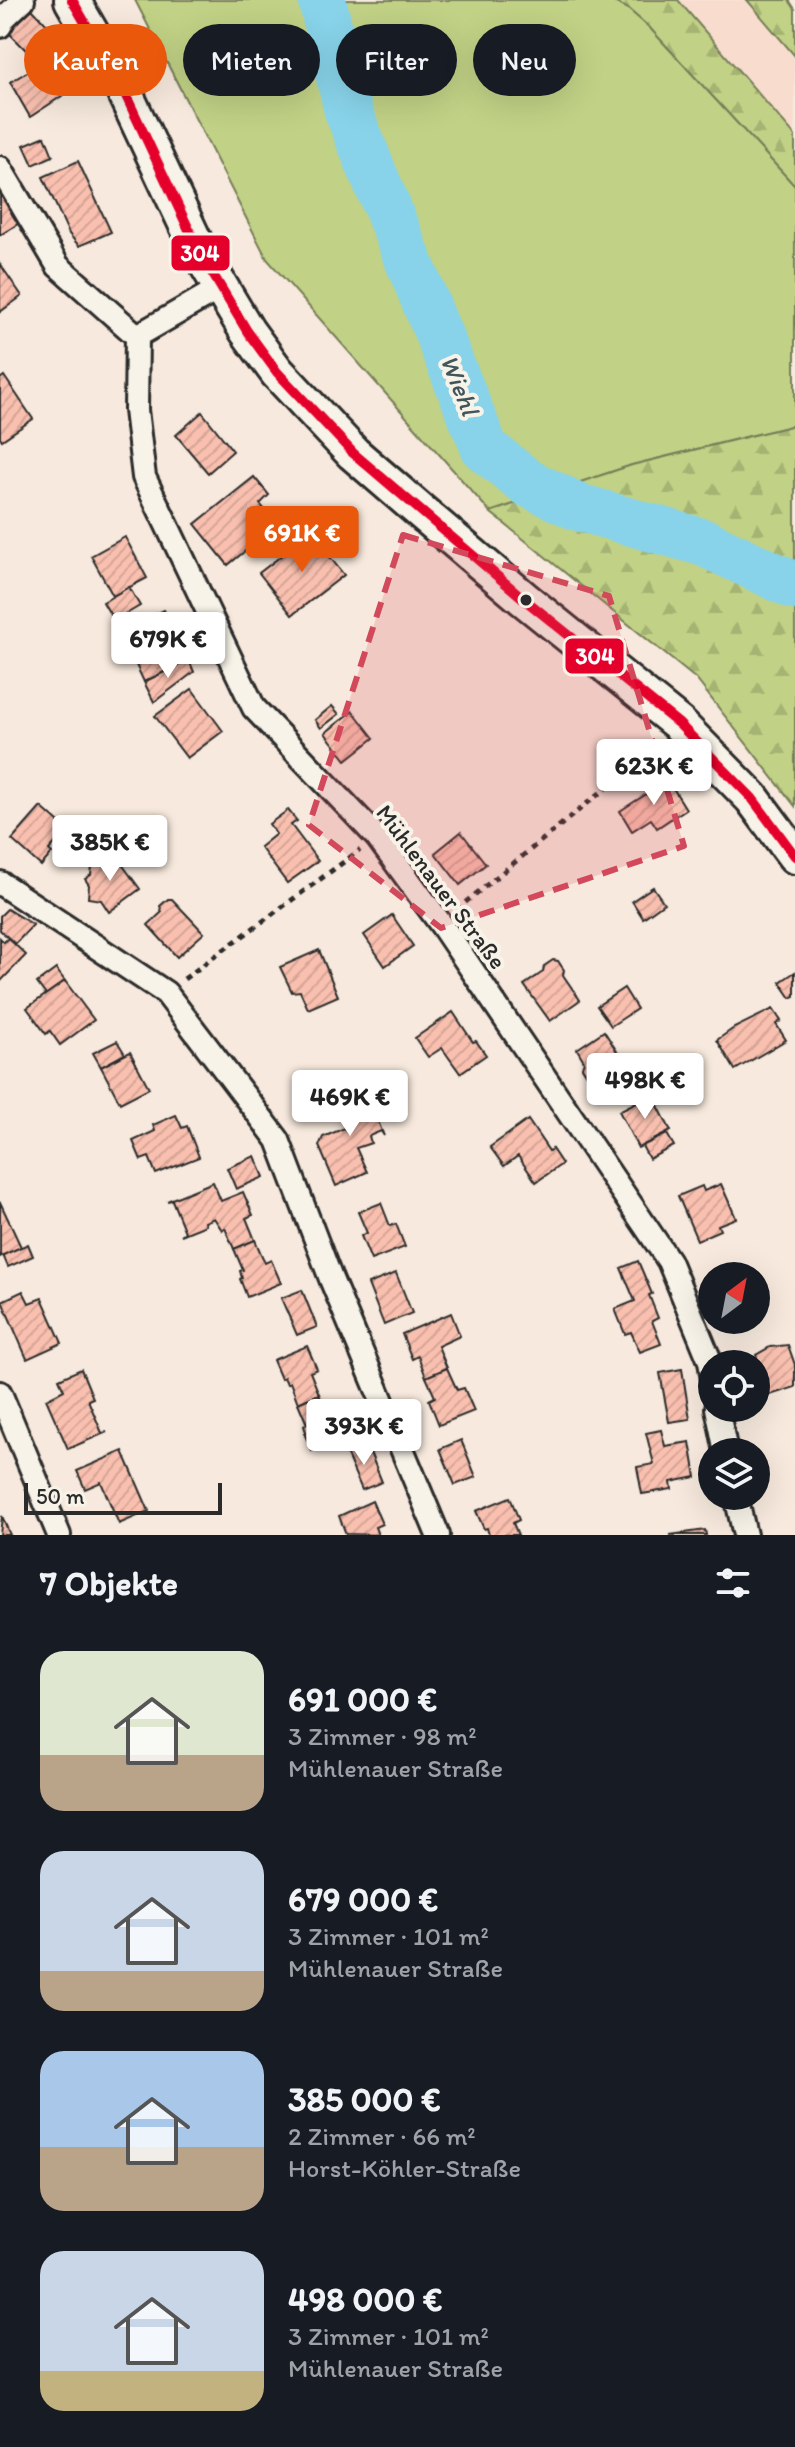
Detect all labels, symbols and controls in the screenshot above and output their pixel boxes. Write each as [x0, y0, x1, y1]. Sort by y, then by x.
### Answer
chip: Kaufen [24, 24, 167, 96]
chip: Mieten [183, 24, 320, 96]
chip: Filter [336, 24, 457, 96]
chip: Neu [473, 24, 576, 96]
line badge: 304 [170, 234, 231, 272]
text: 304 [181, 240, 220, 267]
water label: Wiehl [433, 350, 487, 422]
pin: 691K € [237, 506, 367, 574]
text: 691K € [264, 516, 340, 548]
unlabelled marker [518, 592, 534, 608]
pin: 679K € [103, 612, 233, 680]
text: 679K € [129, 622, 207, 654]
line badge: 304 [564, 637, 625, 675]
text: 304 [576, 643, 615, 670]
pin: 623K € [589, 739, 719, 807]
text: 623K € [615, 749, 693, 781]
street label: Mühlenauer Straße [370, 799, 513, 975]
pin: 385K € [45, 815, 175, 883]
text: 385K € [70, 825, 150, 857]
pin: 498K € [580, 1053, 710, 1121]
text: 498K € [605, 1063, 685, 1095]
pin: 469K € [285, 1070, 415, 1138]
text: 469K € [310, 1080, 390, 1112]
north arrow [698, 1262, 770, 1334]
map controls [698, 1262, 770, 1510]
button: locate [698, 1350, 770, 1422]
pin: 393K € [299, 1399, 429, 1467]
text: 393K € [324, 1409, 404, 1441]
button: layers [698, 1438, 770, 1510]
scale bar [24, 1479, 222, 1515]
text: 50 m [36, 1483, 85, 1510]
icon: filters [711, 1561, 755, 1605]
text: 7 Objekte [40, 1563, 178, 1604]
text: 691 000 € [288, 1679, 437, 1720]
icon: home [104, 1683, 200, 1779]
text: 3 Zimmer · 98 m² [288, 1720, 477, 1752]
text: Mühlenauer Straße [288, 1752, 503, 1784]
text: 679 000 € [288, 1879, 438, 1920]
icon: home [104, 1883, 200, 1979]
text: 3 Zimmer · 101 m² [288, 1920, 489, 1952]
text: Mühlenauer Straße [288, 1952, 503, 1984]
text: 385 000 € [288, 2079, 441, 2120]
icon: home [104, 2083, 200, 2179]
text: 2 Zimmer · 66 m² [288, 2120, 476, 2152]
text: Horst-Köhler-Straße [288, 2152, 521, 2184]
text: 498 000 € [288, 2279, 442, 2320]
icon: home [104, 2283, 200, 2379]
text: 3 Zimmer · 101 m² [288, 2320, 489, 2352]
text: Mühlenauer Straße [288, 2352, 503, 2384]

